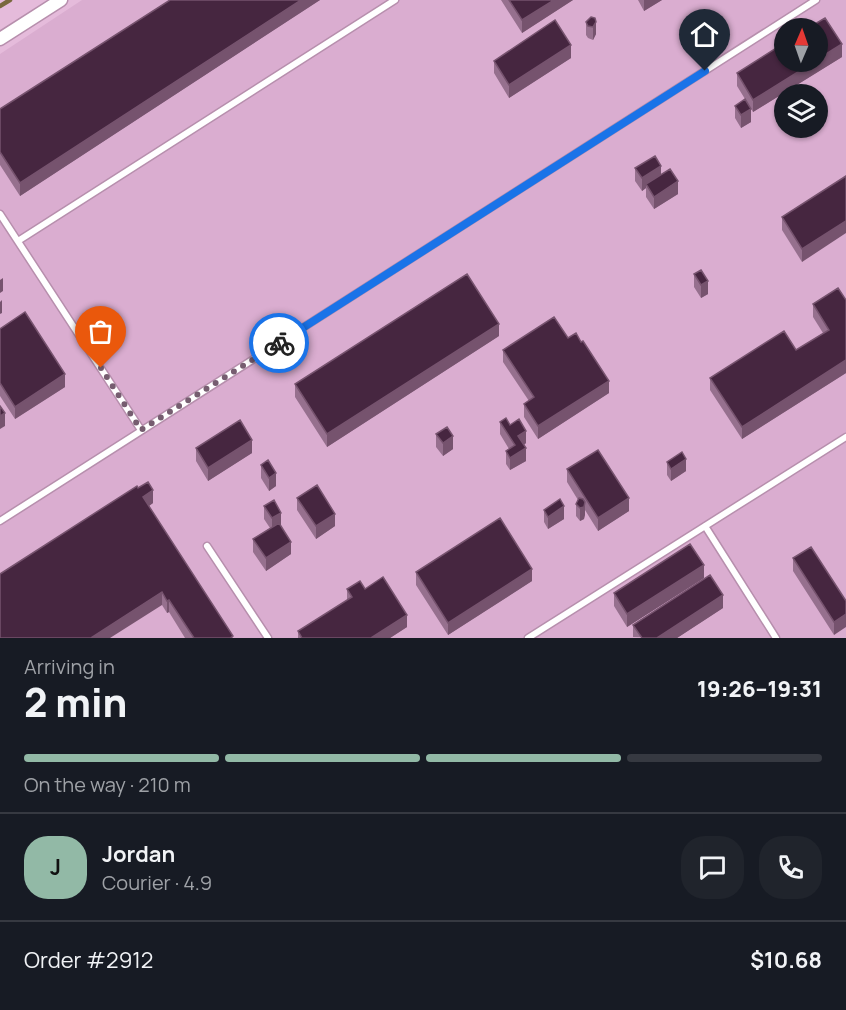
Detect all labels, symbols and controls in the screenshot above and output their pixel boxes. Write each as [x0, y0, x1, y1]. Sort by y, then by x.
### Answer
pin [679, 9, 730, 71]
icon: home [688, 18, 721, 51]
north arrow [774, 18, 828, 72]
map controls [774, 18, 828, 138]
button: layers [774, 84, 828, 138]
pin [75, 306, 126, 368]
courier [249, 313, 309, 373]
icon: bag [84, 315, 117, 348]
icon: bike [263, 327, 296, 360]
text: Arriving in [24, 653, 115, 680]
text: 19:26–19:31 [697, 674, 822, 704]
text: 2 min [24, 675, 127, 729]
text: On the way · 210 m [24, 771, 191, 798]
button: chat [681, 836, 744, 899]
button: phone [759, 836, 822, 899]
text: Jordan [102, 839, 175, 869]
text: J [50, 852, 61, 882]
text: Courier · 4.9 [102, 869, 212, 896]
text: Order #2912 [24, 945, 153, 975]
text: $10.68 [750, 945, 822, 975]

